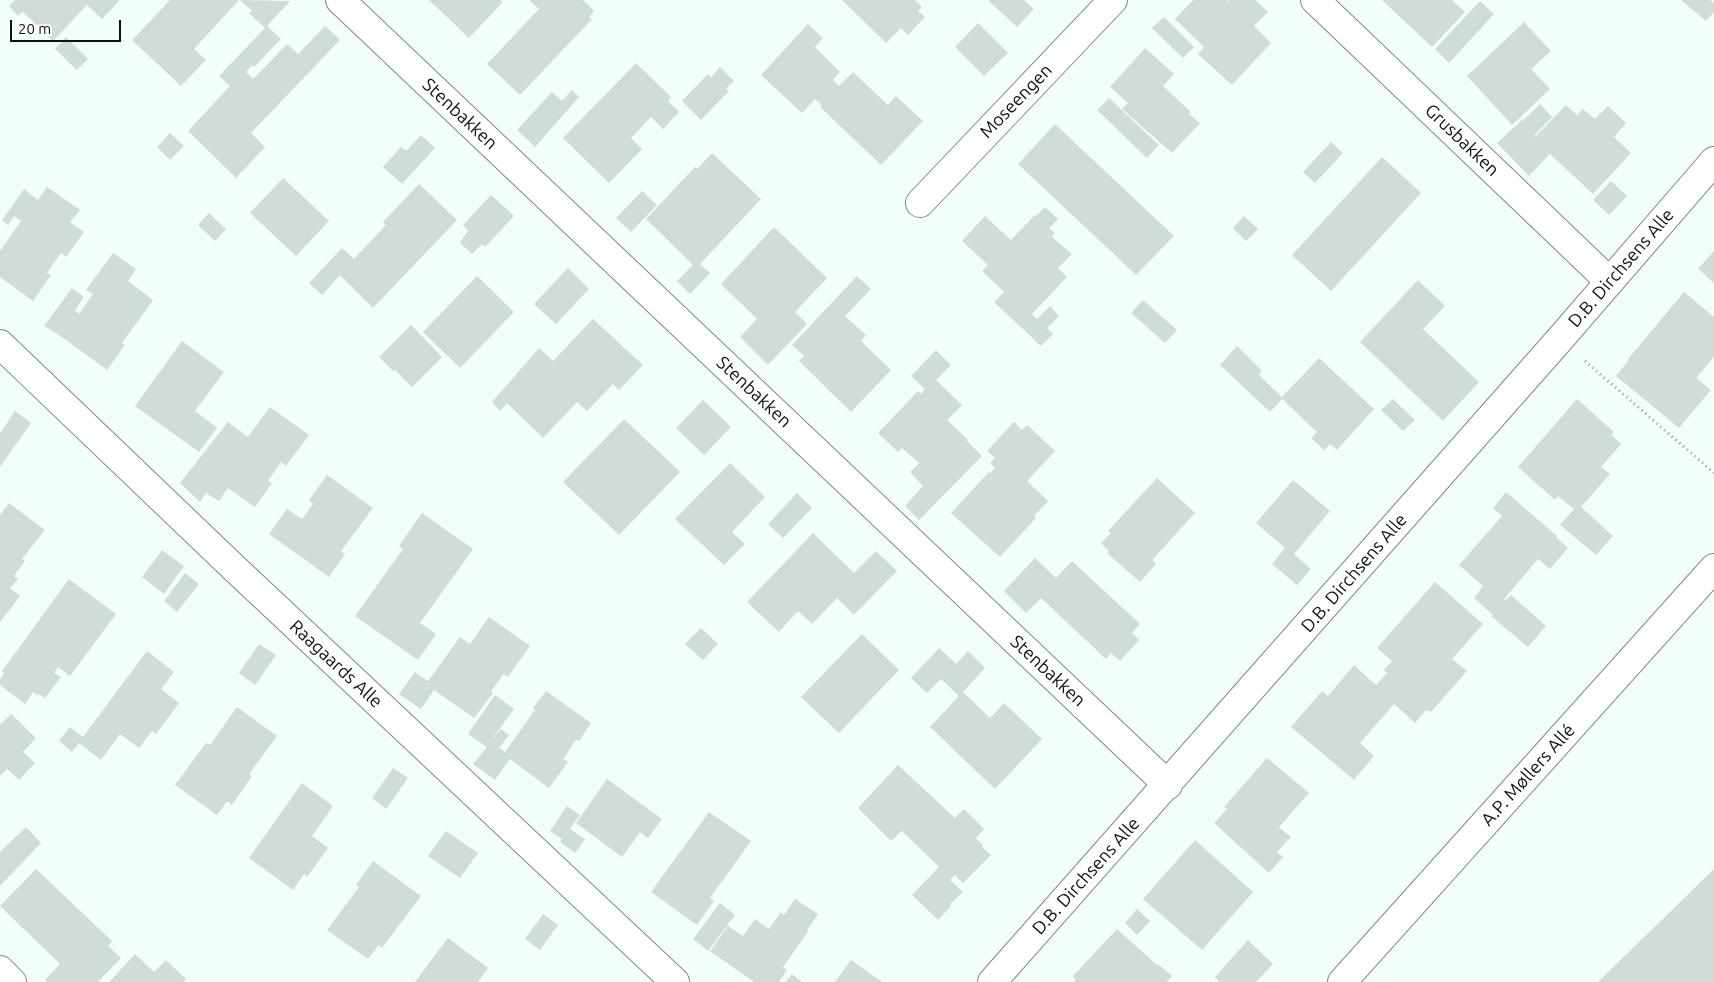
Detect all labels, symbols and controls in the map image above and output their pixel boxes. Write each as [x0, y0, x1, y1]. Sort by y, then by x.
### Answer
scale bar [12, 10, 124, 42]
text: 20 m [18, 20, 51, 37]
street label: Moseengen [975, 59, 1057, 143]
street label: Stenbakken [418, 74, 502, 154]
street label: Grusbakken [1420, 99, 1504, 181]
street label: D.B. Dirchsens Alle [1564, 204, 1678, 332]
street label: Stenbakken [712, 352, 796, 432]
street label: D.B. Dirchsens Alle [1297, 509, 1411, 637]
street label: Raagaards Alle [285, 616, 387, 712]
street label: Stenbakken [1006, 631, 1090, 711]
street label: A.P. Møllers Allé [1477, 720, 1579, 830]
street label: D.B. Dirchsens Alle [1028, 813, 1144, 939]

